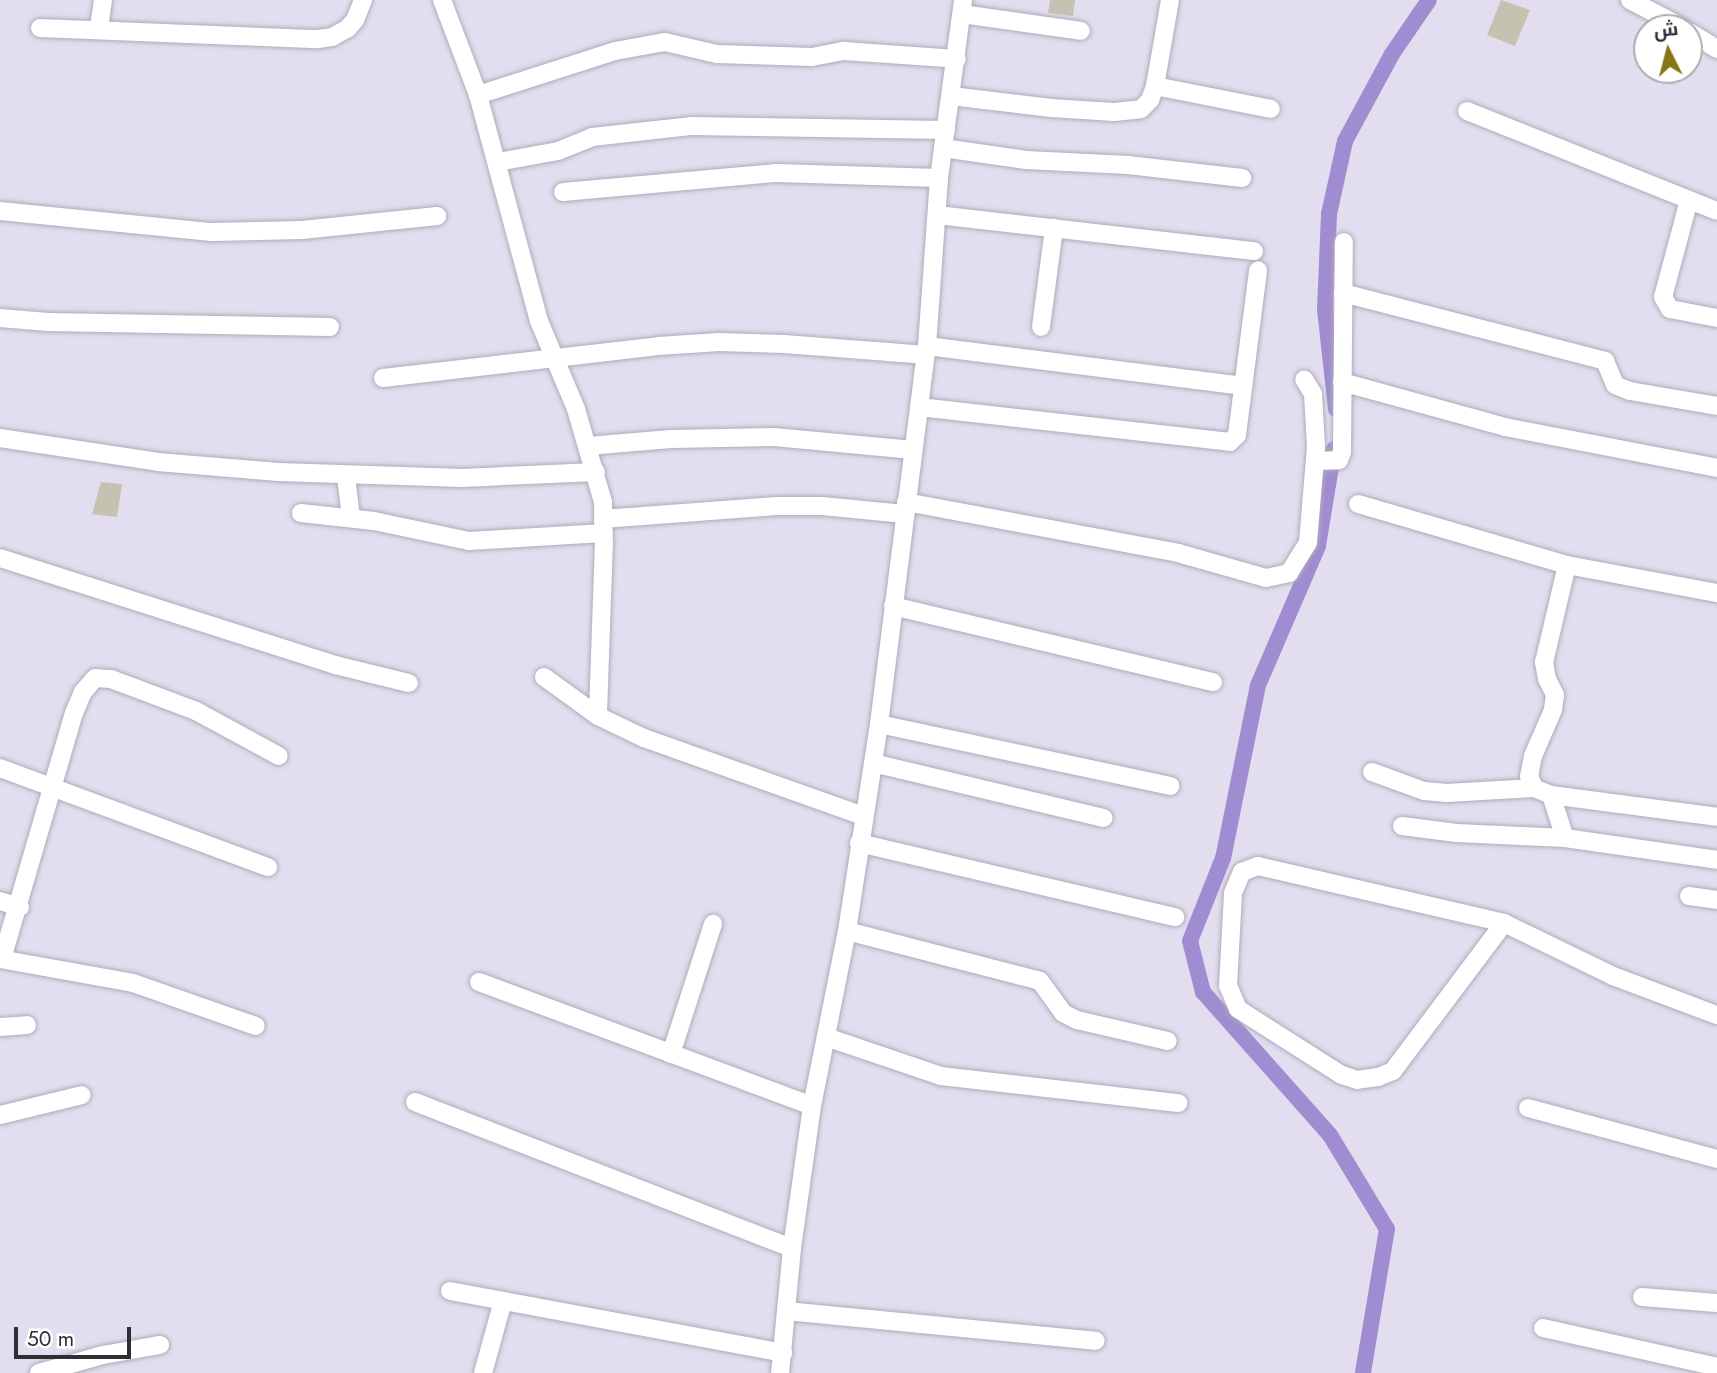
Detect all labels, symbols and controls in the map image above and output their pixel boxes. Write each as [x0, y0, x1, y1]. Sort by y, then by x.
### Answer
north arrow [1633, 14, 1703, 84]
text: ش [1652, 15, 1679, 44]
scale bar [18, 1314, 135, 1358]
text: 50 m [27, 1324, 74, 1354]

